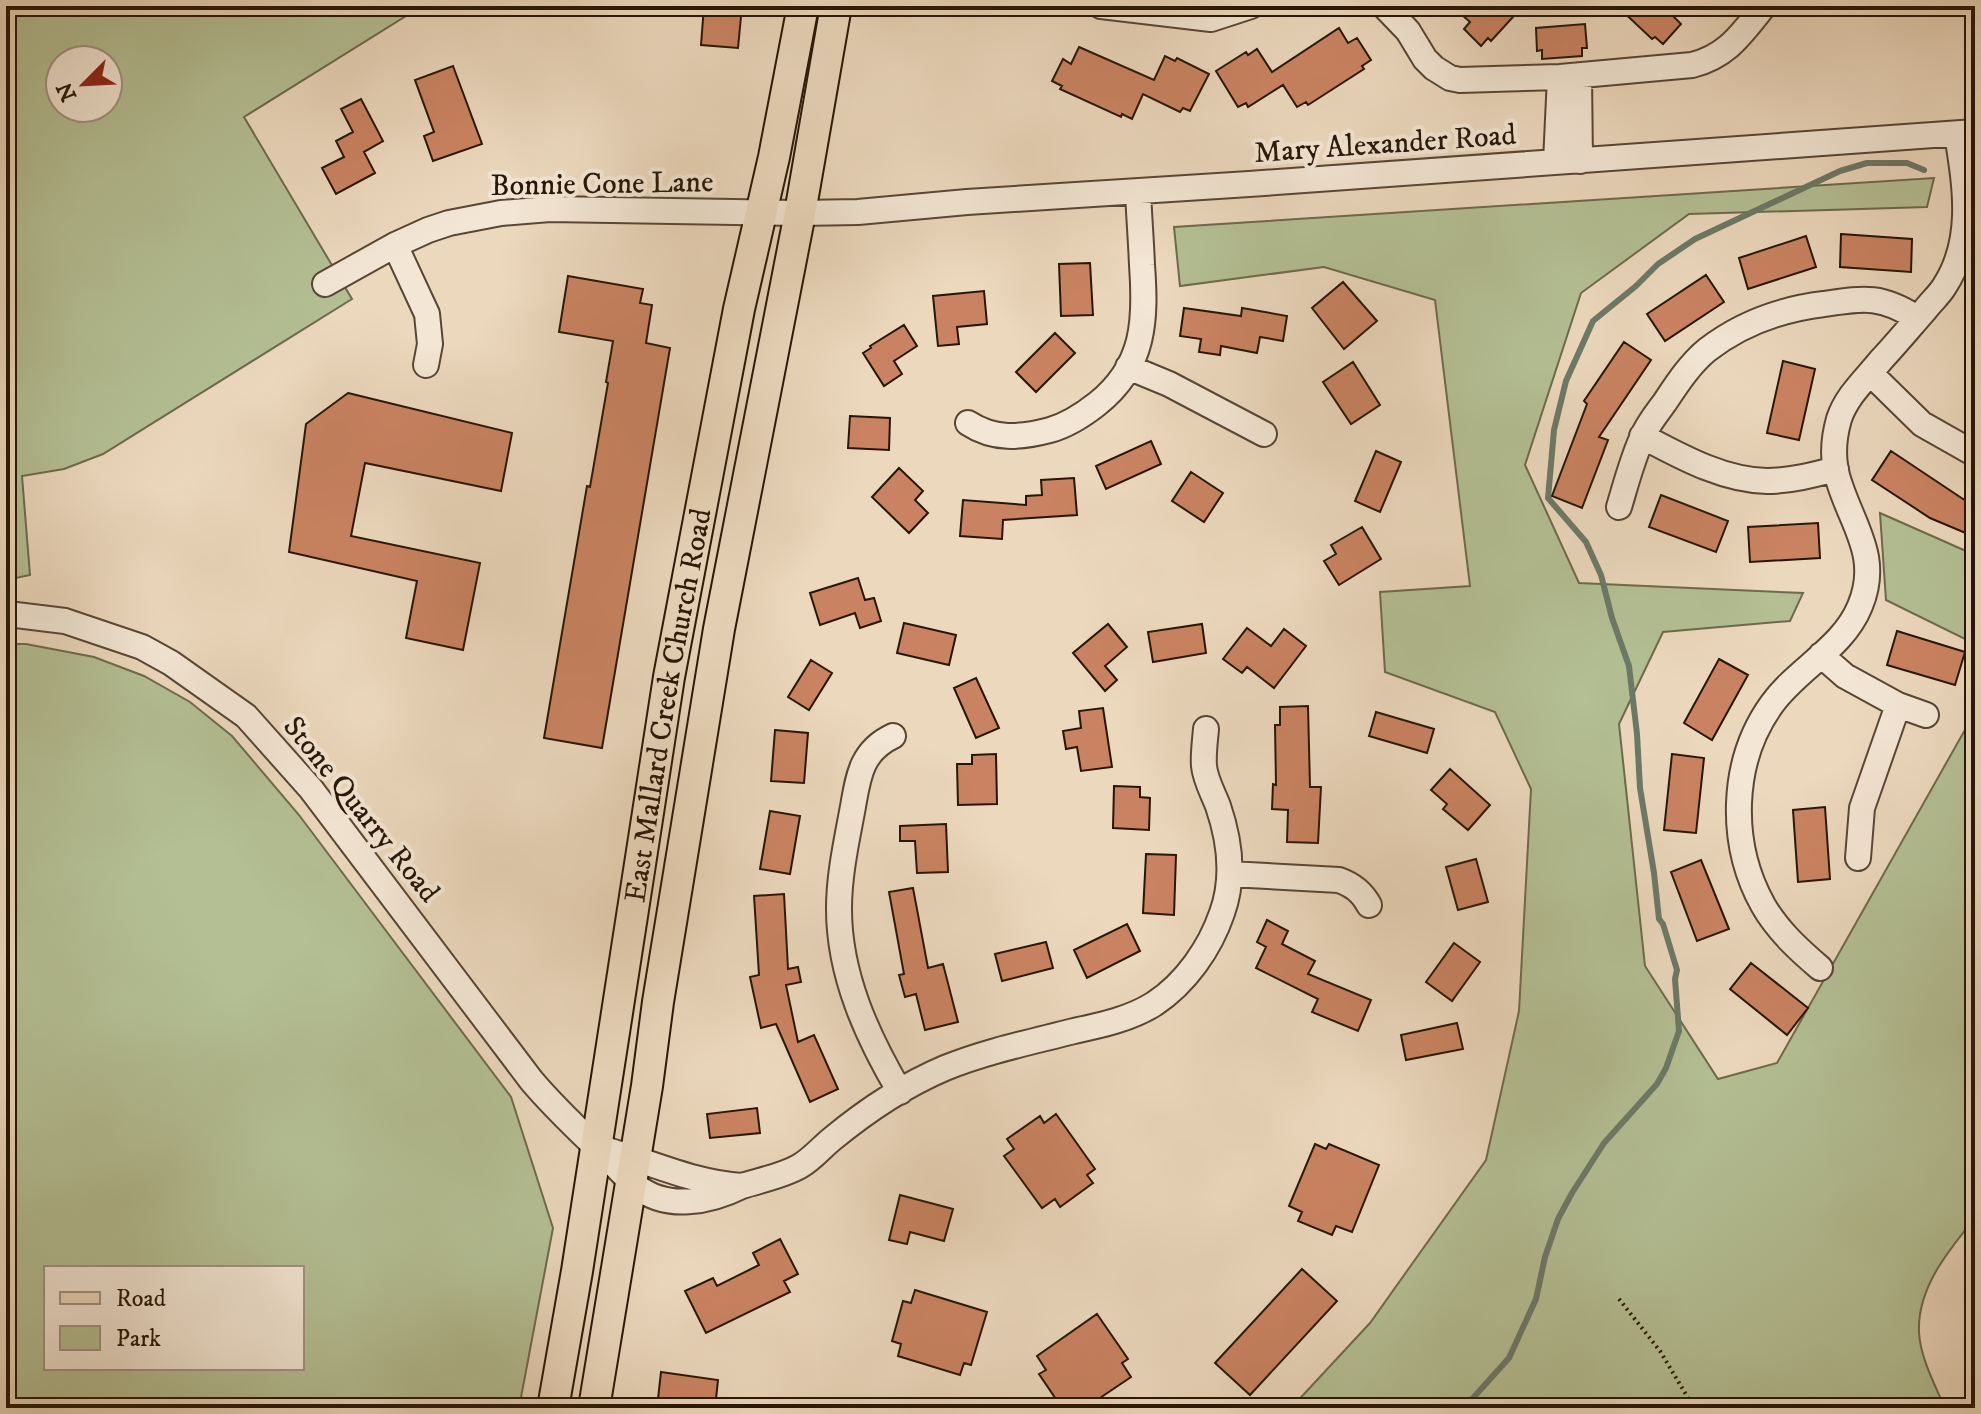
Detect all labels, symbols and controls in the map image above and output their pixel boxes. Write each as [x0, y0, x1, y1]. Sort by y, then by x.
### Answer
north arrow [44, 44, 124, 124]
text: N [51, 78, 83, 105]
street label: Mary Alexander Road [1253, 117, 1517, 172]
street label: Bonnie Cone Lane [490, 164, 714, 205]
street label: East Mallard Creek Church Road [617, 506, 721, 905]
street label: Stone Quarry Road [274, 709, 447, 911]
legend [44, 1266, 304, 1370]
text: Road [116, 1284, 166, 1314]
text: Park [116, 1324, 161, 1354]

